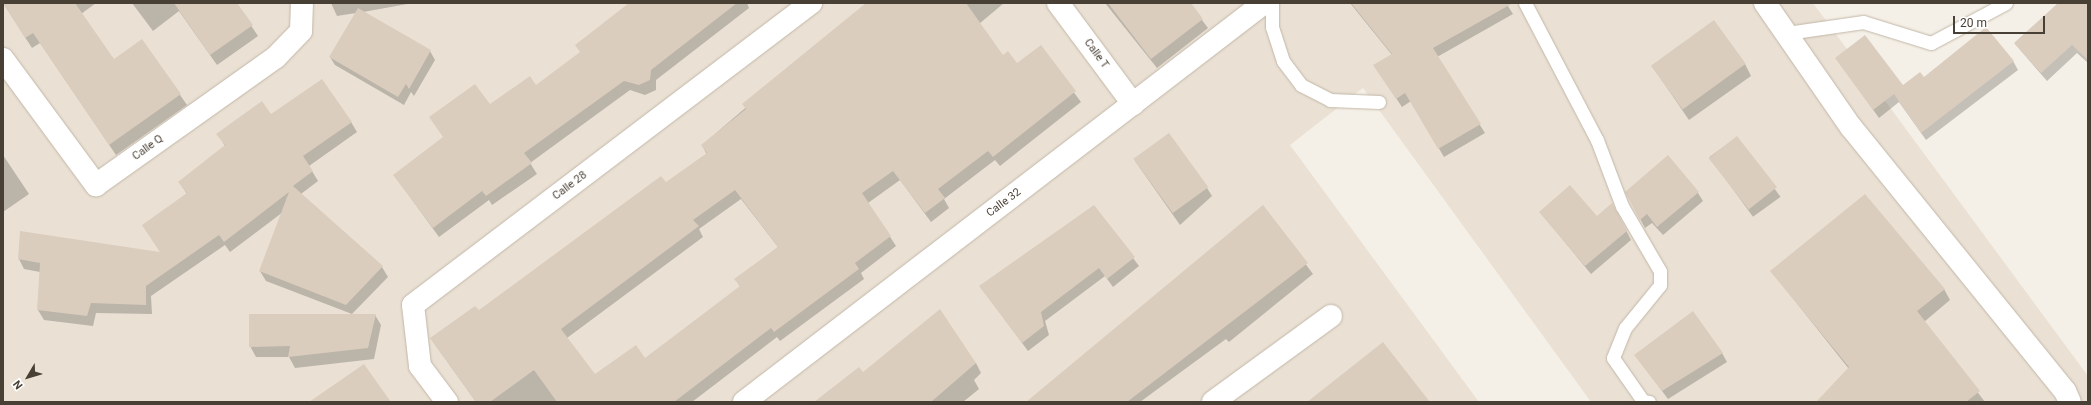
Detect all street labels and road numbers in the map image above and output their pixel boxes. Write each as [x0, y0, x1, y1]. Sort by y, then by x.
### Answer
street label: Calle T [1081, 37, 1111, 71]
street label: Calle Q [130, 132, 166, 164]
street label: Calle 28 [550, 169, 590, 203]
street label: Calle 32 [984, 186, 1024, 220]

